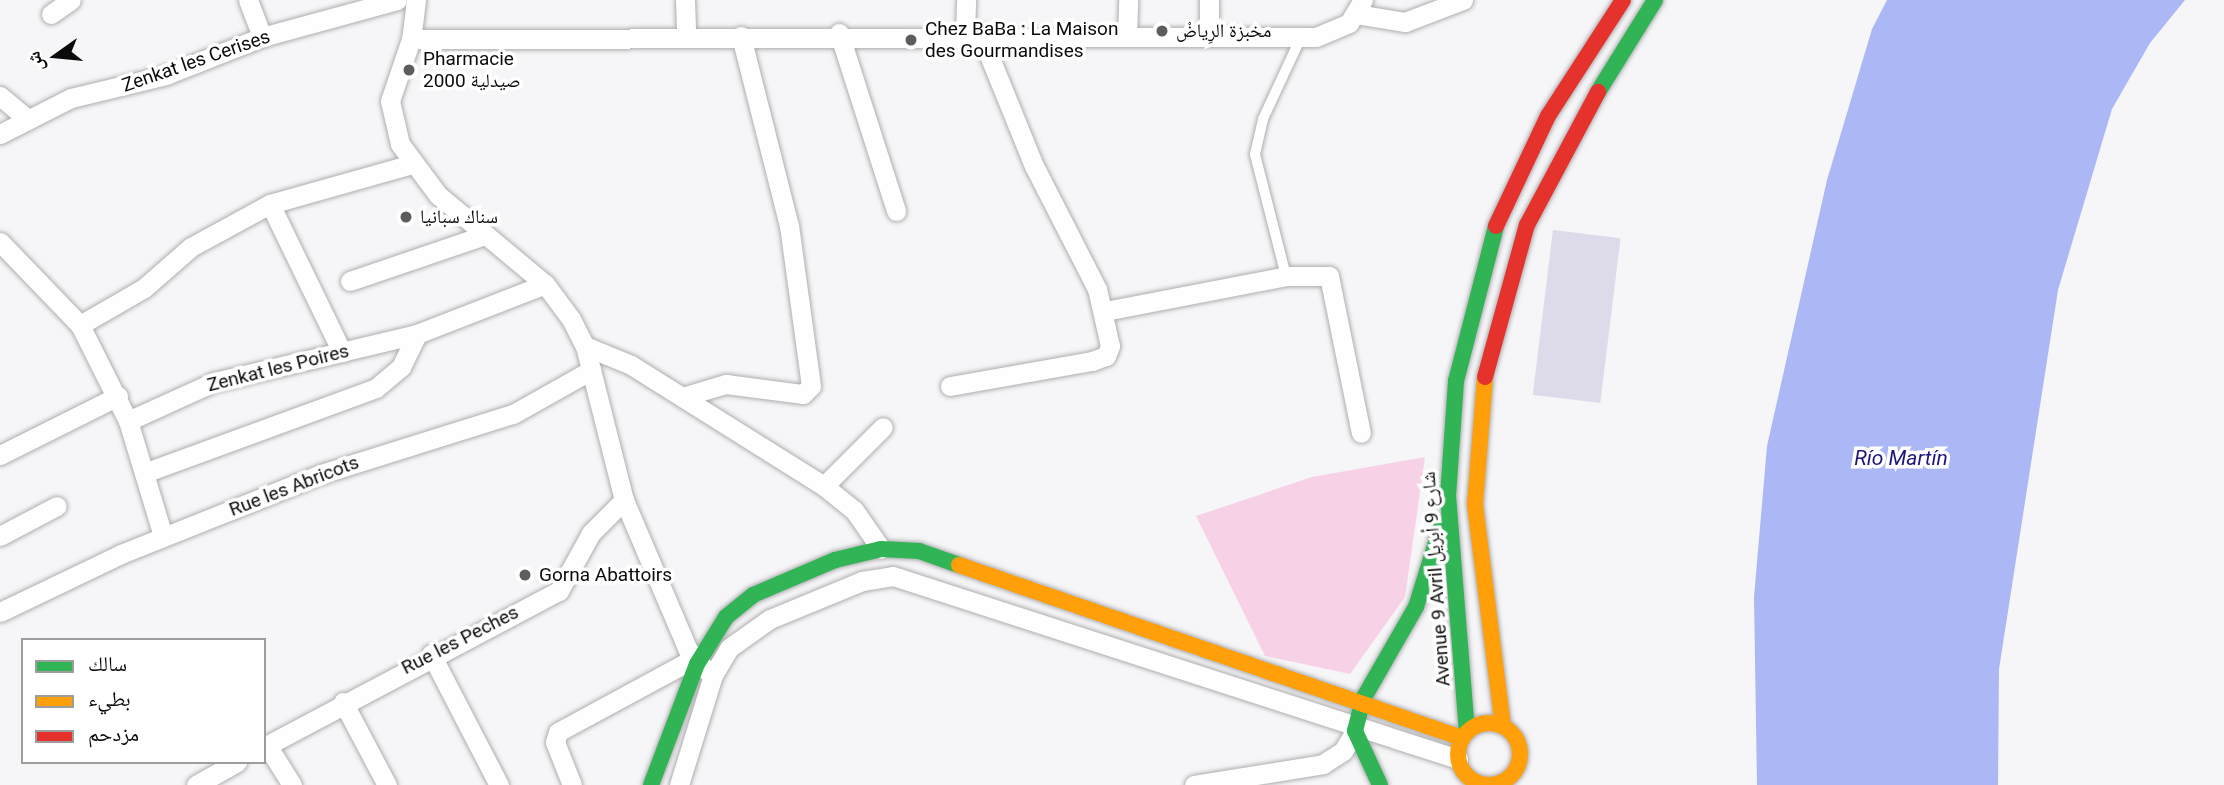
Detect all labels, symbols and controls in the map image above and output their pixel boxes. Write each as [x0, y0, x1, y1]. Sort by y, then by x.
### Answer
place label: Chez BaBa : La Maison des Gourmandises [925, 18, 1118, 62]
place label: مخبزة الرِياضْ [1176, 20, 1271, 42]
north arrow [21, 21, 91, 91]
marker: مخبزة الرِياضْ [1154, 23, 1170, 39]
street label: Zenkat les Cerises [119, 25, 273, 97]
marker: Chez BaBa : La Maison des Gourmandises [903, 32, 919, 48]
place label: Pharmacie 2000 صيدلية [423, 48, 521, 92]
text: ش [22, 49, 49, 74]
marker: Pharmacie 2000 صيدلية [401, 62, 417, 78]
place label: سناك سبانيا [420, 206, 498, 228]
marker: سناك سبانيا [398, 209, 414, 225]
street label: Zenkat les Poires [205, 339, 351, 397]
water label: Río Martín [1854, 445, 1948, 471]
street label: Rue les Abricots [226, 451, 362, 521]
street label: Avenue 9 Avril شارع 9 أبريل [1417, 471, 1455, 687]
place label: Gorna Abattoirs [539, 564, 672, 586]
marker: Gorna Abattoirs [517, 567, 533, 583]
street label: Rue les Peches [398, 601, 522, 679]
legend [21, 638, 266, 764]
text: سالك [88, 652, 127, 676]
text: بطيء [88, 687, 131, 711]
text: مزدحم [88, 722, 139, 746]

